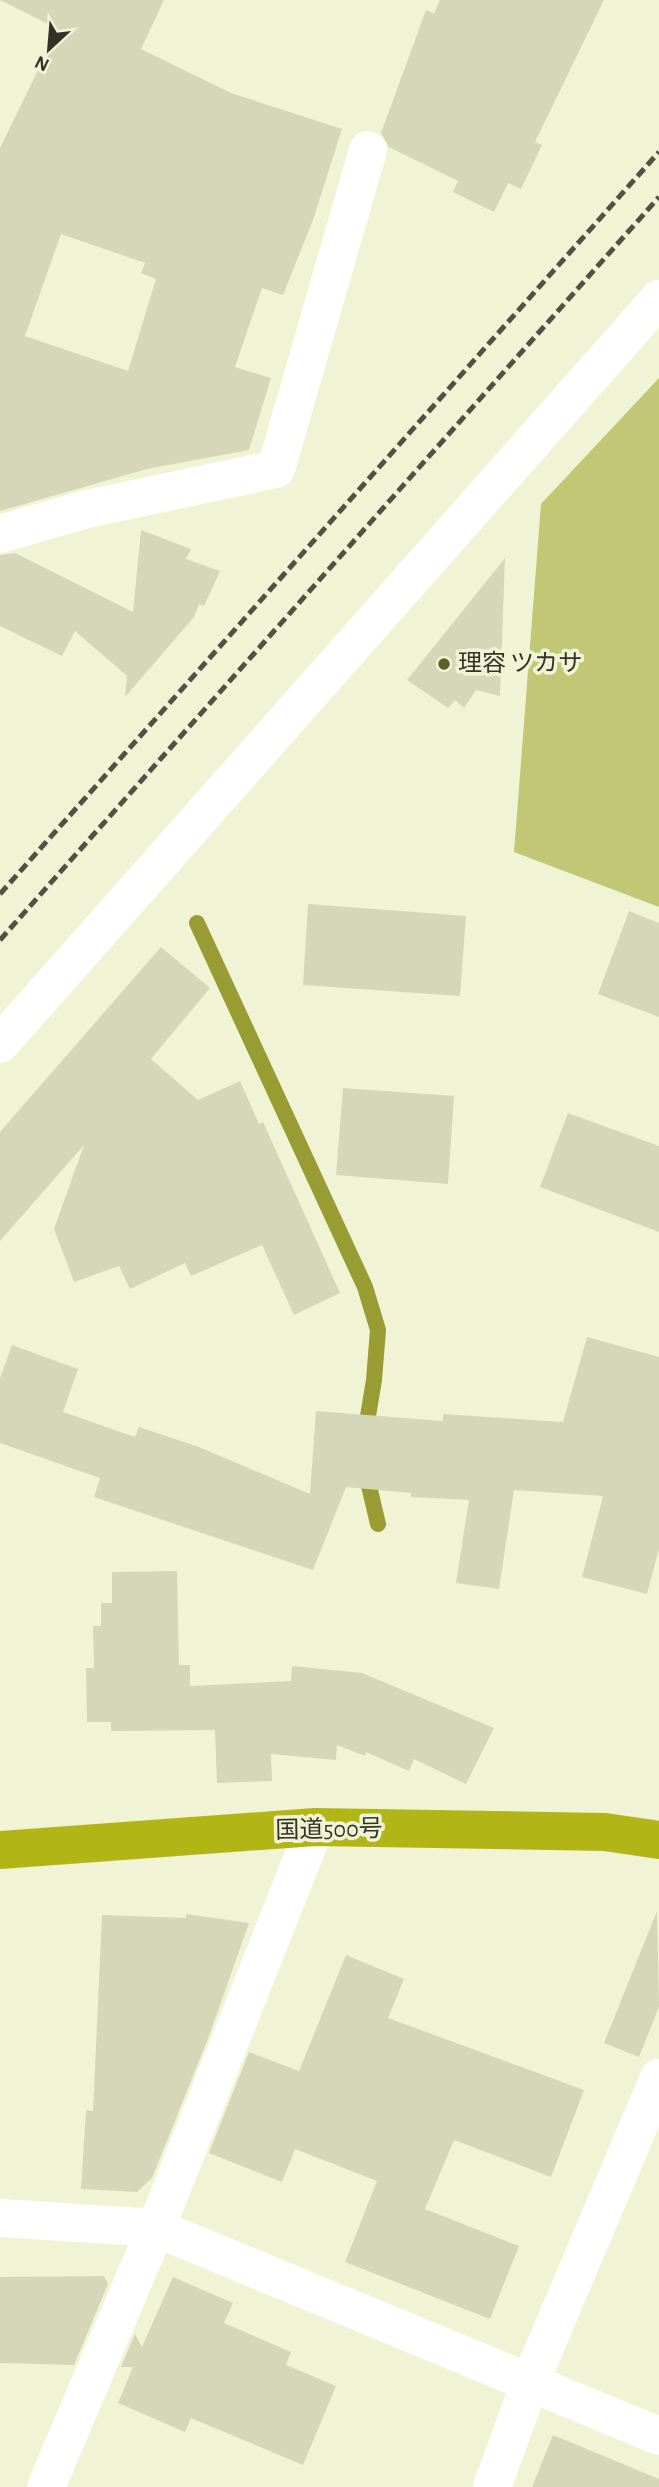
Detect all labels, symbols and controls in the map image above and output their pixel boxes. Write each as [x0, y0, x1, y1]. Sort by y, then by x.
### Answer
north arrow [14, 14, 84, 84]
text: N [32, 51, 52, 74]
place label: 理容 ツカサ [458, 650, 582, 676]
marker: 理容 ツカサ [436, 656, 452, 672]
street label: 国道500号 [275, 1815, 383, 1843]

